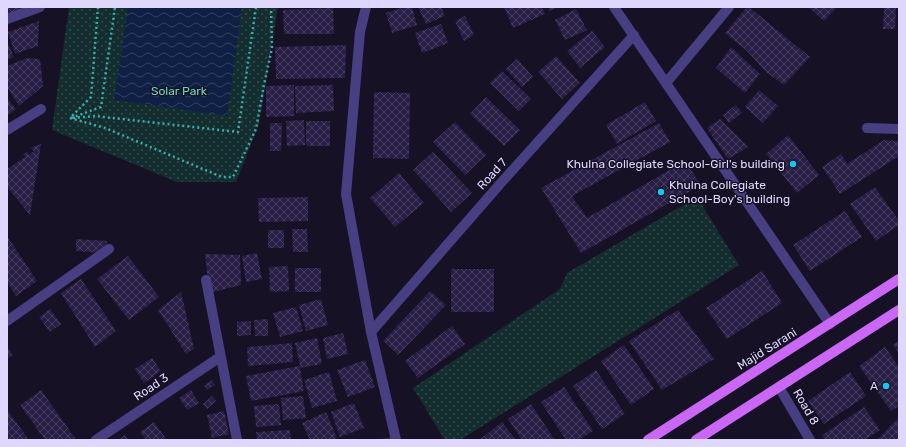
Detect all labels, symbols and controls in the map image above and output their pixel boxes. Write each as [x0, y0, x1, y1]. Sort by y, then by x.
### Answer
park label: Solar Park [151, 84, 208, 98]
street label: Road 7 [474, 155, 510, 193]
place label: Khulna Collegiate School-Girl's building [567, 157, 785, 171]
marker: Khulna Collegiate School-Girl's building [788, 159, 798, 169]
place label: Khulna Collegiate School-Boy's building [669, 178, 790, 206]
marker: Khulna Collegiate School-Boy's building [656, 187, 666, 197]
street label: Majid Sarani [735, 325, 799, 373]
street label: Road 3 [131, 370, 171, 404]
place label: A [870, 379, 878, 393]
marker: A [881, 381, 891, 391]
street label: Road 8 [790, 387, 822, 427]

